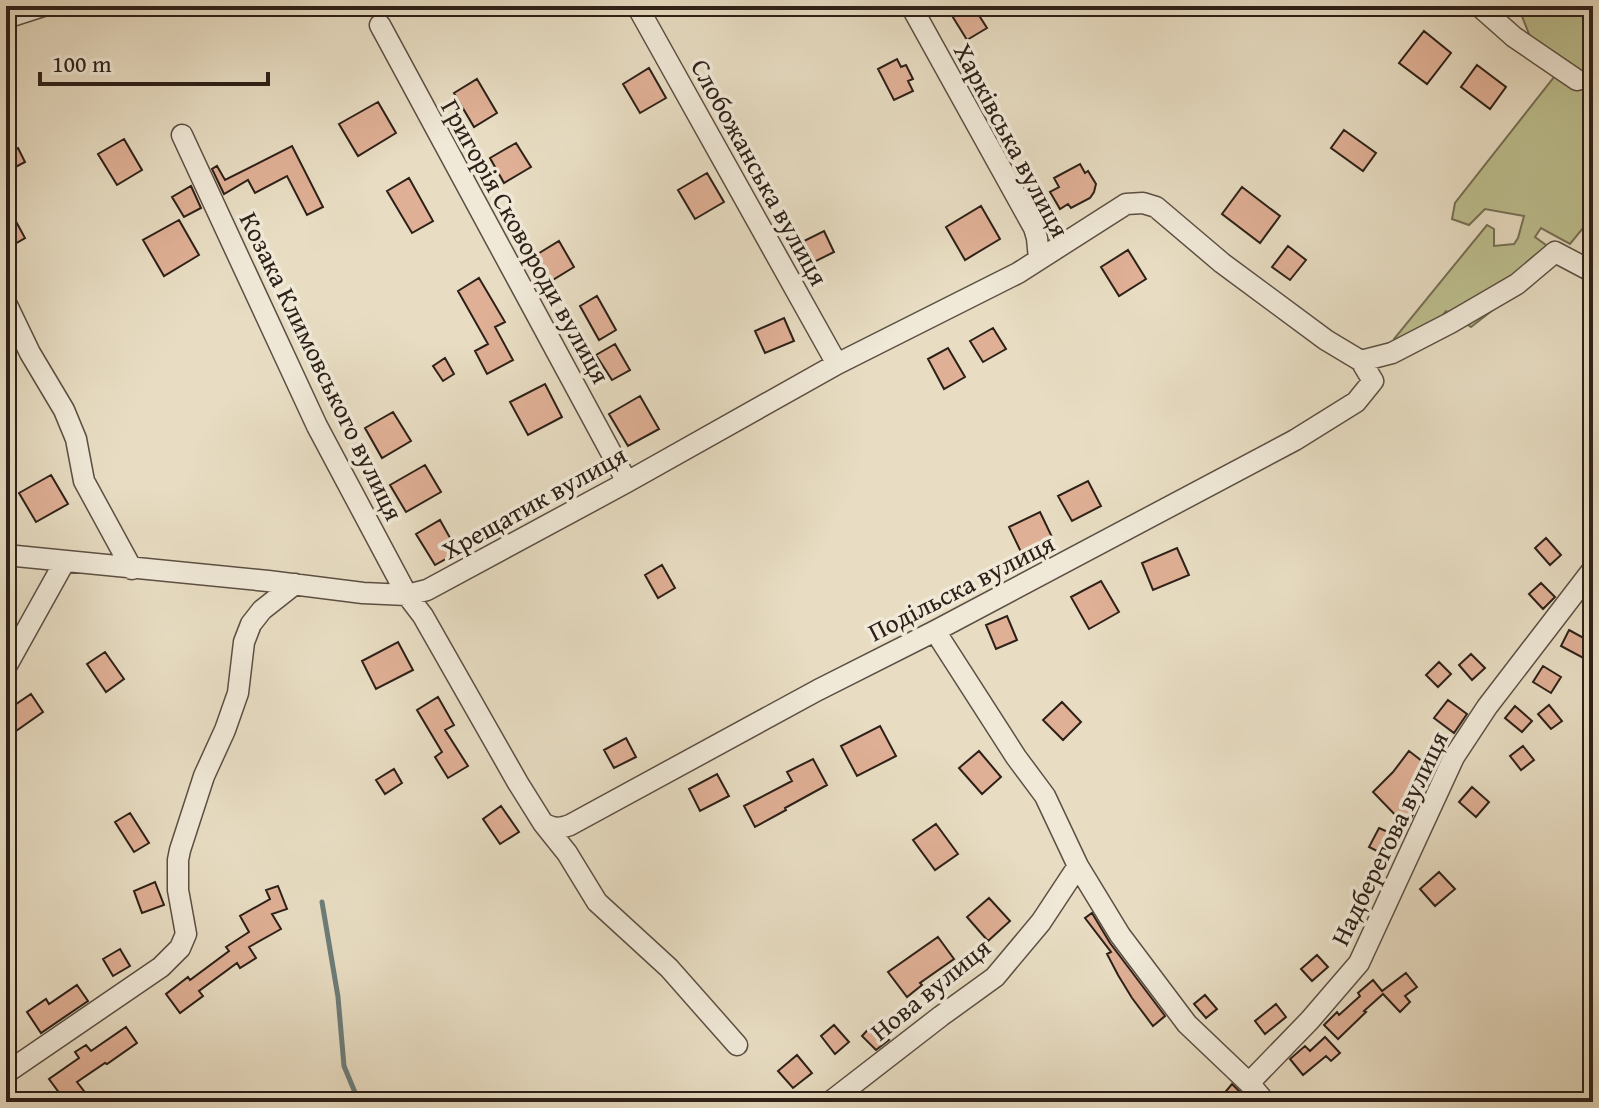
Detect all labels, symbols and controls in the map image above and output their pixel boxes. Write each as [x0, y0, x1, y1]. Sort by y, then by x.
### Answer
scale bar [40, 36, 268, 86]
street label: Харківська вулиця [944, 36, 1080, 244]
text: 100 m [52, 46, 112, 81]
street label: Слобожанська вулиця [681, 51, 839, 293]
street label: Григорія Сковороди вулиця [431, 92, 621, 390]
street label: Козака Климовського вулиця [230, 205, 414, 527]
street label: Хрещатик вулиця [435, 435, 633, 569]
street label: Подільска вулиця [861, 523, 1061, 651]
street label: Надберегова вулиця [1320, 724, 1458, 952]
street label: Нова вулиця [861, 928, 999, 1050]

